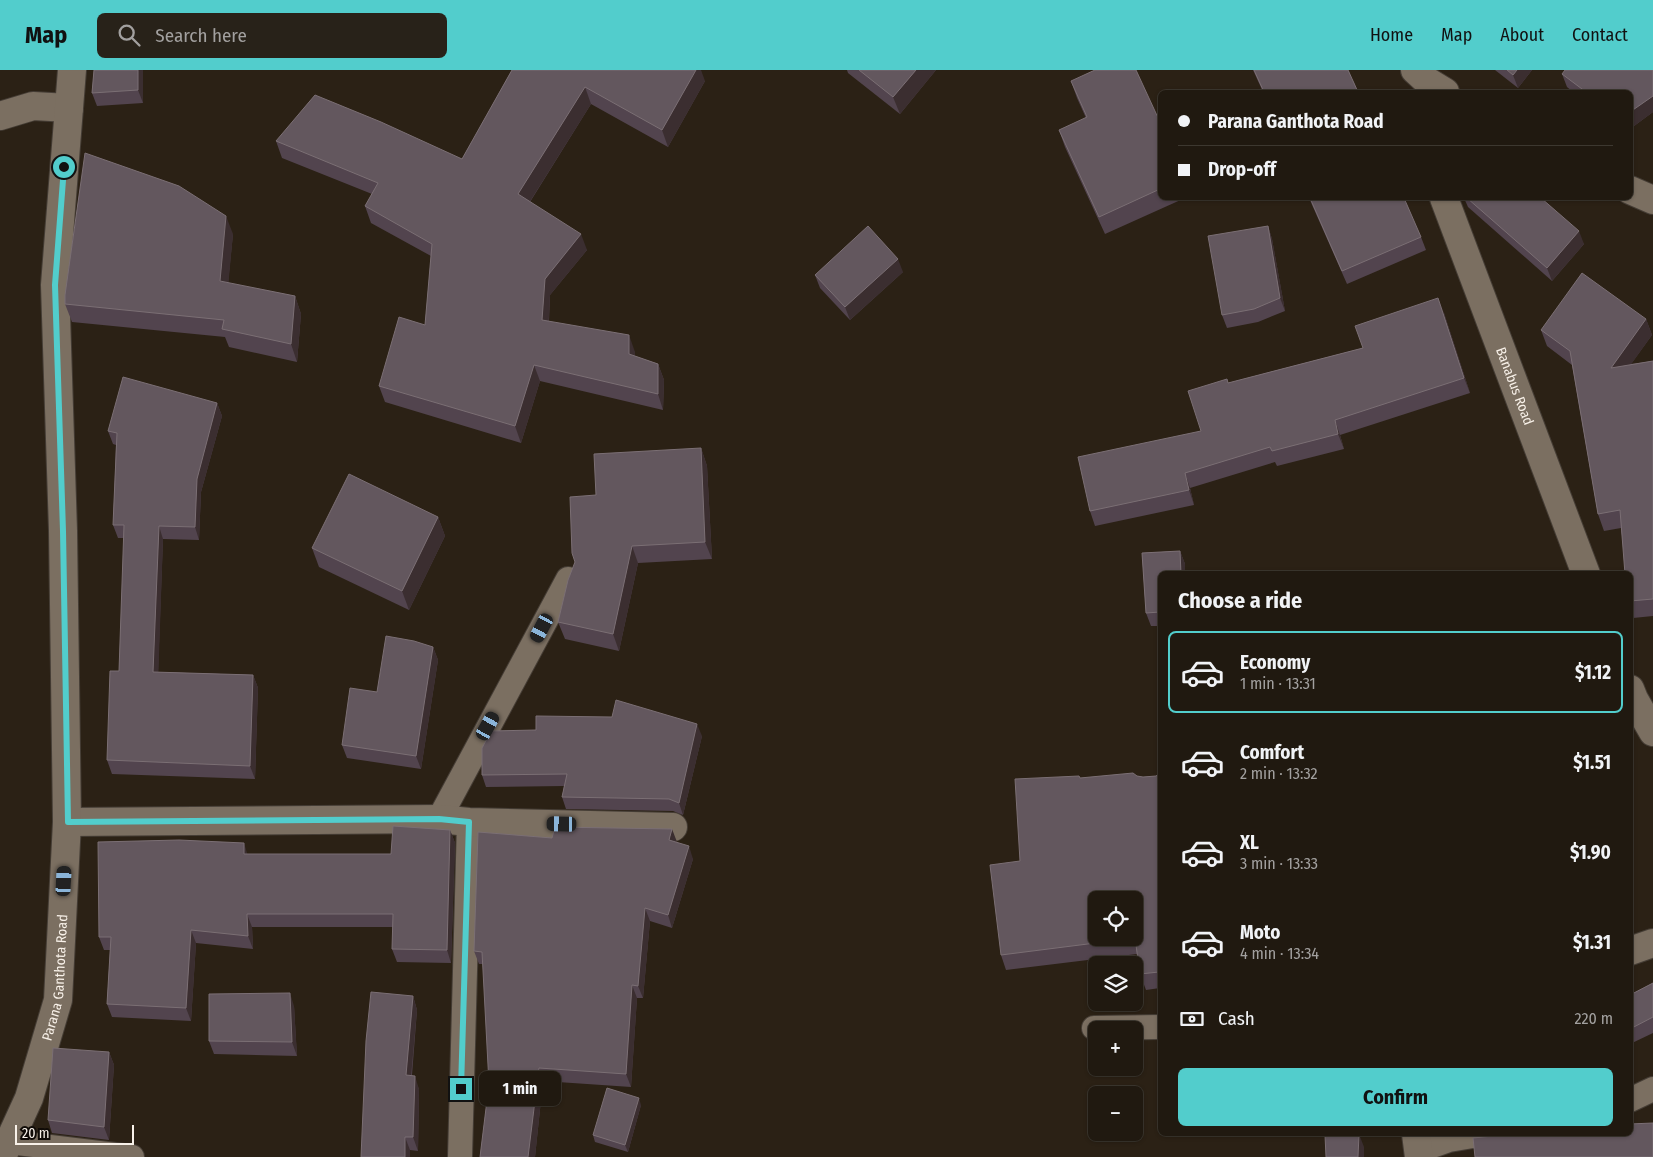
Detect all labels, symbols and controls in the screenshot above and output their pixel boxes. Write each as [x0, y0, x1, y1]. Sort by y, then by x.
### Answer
search box [97, 13, 447, 58]
text: Map [25, 21, 67, 49]
icon: search [115, 21, 143, 49]
text: Search here [155, 24, 247, 47]
text: Home [1370, 24, 1413, 46]
text: Map [1441, 24, 1472, 46]
text: About [1500, 24, 1544, 46]
text: Contact [1572, 24, 1628, 46]
text: Parana Ganthota Road [1208, 110, 1384, 133]
route start [53, 156, 75, 178]
text: Drop-off [1208, 158, 1276, 181]
street label: Banabus Road [1492, 345, 1537, 428]
text: Choose a ride [1178, 587, 1302, 614]
car [528, 611, 555, 645]
icon: car [1180, 650, 1225, 695]
text: Economy [1240, 651, 1310, 674]
text: $1.12 [1575, 661, 1611, 684]
text: 1 min · 13:31 [1240, 674, 1316, 693]
car [474, 709, 501, 743]
icon: car [1180, 740, 1225, 785]
text: Comfort [1240, 741, 1304, 764]
text: $1.51 [1573, 751, 1611, 774]
text: 2 min · 13:32 [1240, 764, 1318, 783]
car [546, 816, 577, 832]
icon: car [1180, 830, 1225, 875]
text: XL [1240, 831, 1259, 854]
text: $1.90 [1570, 841, 1611, 864]
text: 3 min · 13:33 [1240, 854, 1318, 873]
car [55, 866, 72, 896]
map controls [1088, 891, 1143, 1141]
button: locate [1088, 891, 1143, 946]
street label: Parana Ganthota Road [38, 914, 71, 1043]
icon: car [1180, 920, 1225, 965]
text: Moto [1240, 921, 1280, 944]
text: $1.31 [1573, 931, 1611, 954]
text: 4 min · 13:34 [1240, 944, 1319, 963]
button: layers [1088, 956, 1143, 1011]
icon: cash [1178, 1005, 1206, 1033]
text: Cash [1218, 1007, 1255, 1030]
text: 220 m [1574, 1009, 1613, 1028]
button: + [1088, 1021, 1143, 1076]
button: Confirm [1178, 1068, 1613, 1126]
callout: 1 min [478, 1072, 561, 1106]
route end [450, 1078, 472, 1100]
text: 1 min [503, 1079, 537, 1098]
button: − [1088, 1086, 1143, 1141]
scale bar [15, 1122, 134, 1145]
text: 20 m [22, 1125, 50, 1142]

